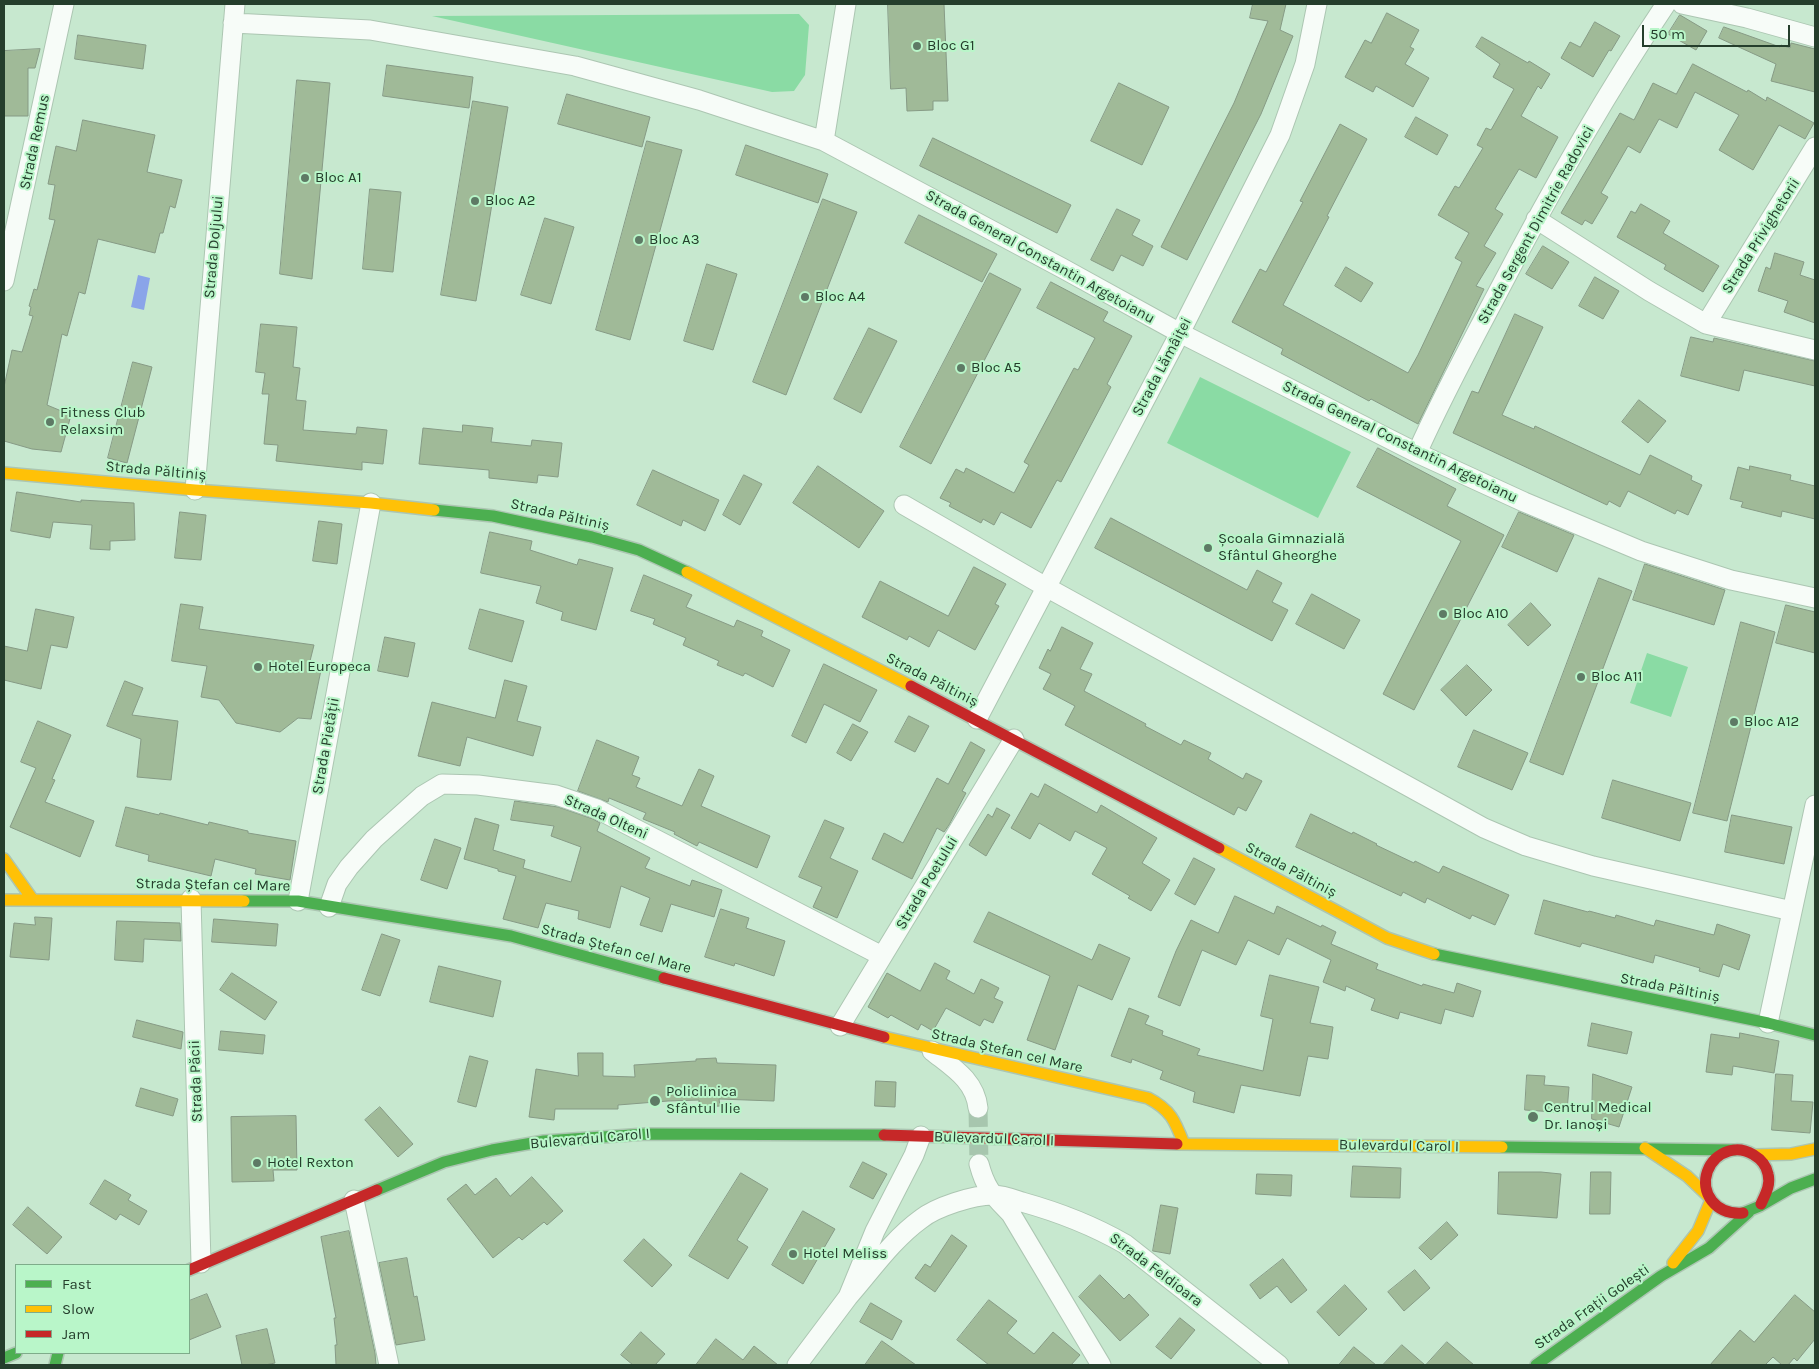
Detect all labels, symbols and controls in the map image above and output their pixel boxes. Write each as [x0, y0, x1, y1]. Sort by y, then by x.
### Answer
scale bar [1644, 15, 1792, 47]
text: 50 m [1650, 25, 1685, 43]
place label: Bloc G1 [927, 37, 975, 55]
marker: Bloc G1 [911, 40, 923, 52]
street label: Strada Remus [16, 93, 54, 191]
street label: Strada Sergent Dimitrie Radovici [1474, 123, 1598, 327]
place label: Bloc A1 [315, 169, 362, 187]
marker: Bloc A1 [299, 172, 311, 184]
street label: Strada Privighetorii [1718, 175, 1804, 297]
street label: Strada General Constantin Argetoianu [922, 186, 1158, 328]
place label: Bloc A2 [485, 192, 535, 210]
street label: Strada Doljului [201, 195, 227, 299]
marker: Bloc A2 [469, 195, 481, 207]
place label: Bloc A3 [649, 231, 699, 249]
marker: Bloc A3 [633, 234, 645, 246]
place label: Bloc A4 [815, 288, 865, 306]
marker: Bloc A4 [799, 291, 811, 303]
street label: Strada Lămâiței [1128, 315, 1196, 419]
place label: Bloc A5 [971, 359, 1021, 377]
marker: Bloc A5 [955, 362, 967, 374]
street label: Strada General Constantin Argetoianu [1280, 377, 1520, 507]
place label: Fitness Club Relaxsim [60, 404, 145, 439]
marker: Fitness Club Relaxsim [44, 416, 56, 428]
street label: Strada Păltiniș [105, 458, 207, 484]
street label: Strada Păltiniș [509, 495, 611, 535]
place label: Școala Gimnazială Sfântul Gheorghe [1218, 530, 1345, 565]
marker: Școala Gimnazială Sfântul Gheorghe [1202, 542, 1214, 554]
place label: Bloc A10 [1453, 605, 1508, 623]
marker: Bloc A10 [1437, 608, 1449, 620]
street label: Strada Păltiniș [883, 649, 981, 711]
place label: Hotel Europeca [268, 658, 371, 676]
marker: Hotel Europeca [252, 661, 264, 673]
place label: Bloc A11 [1591, 668, 1643, 686]
marker: Bloc A11 [1575, 671, 1587, 683]
street label: Strada Pietății [309, 696, 343, 796]
place label: Bloc A12 [1744, 713, 1799, 731]
marker: Bloc A12 [1728, 716, 1740, 728]
street label: Strada Olteni [561, 791, 651, 843]
street label: Strada Poetului [892, 833, 962, 933]
street label: Strada Păltiniș [1242, 838, 1340, 902]
street label: Strada Ștefan cel Mare [135, 875, 291, 895]
street label: Strada Ștefan cel Mare [539, 920, 693, 978]
street label: Strada Păltiniș [1619, 969, 1721, 1007]
street label: Strada Ștefan cel Mare [930, 1025, 1084, 1077]
street label: Strada Păcii [186, 1040, 206, 1122]
place label: Policlinica Sfântul Ilie [666, 1083, 741, 1118]
marker: Policlinica Sfântul Ilie [648, 1094, 662, 1108]
place label: Centrul Medical Dr. Ianoși [1544, 1099, 1652, 1134]
marker: Centrul Medical Dr. Ianoși [1526, 1110, 1540, 1124]
street label: Bulevardul Carol I [529, 1125, 651, 1153]
street label: Bulevardul Carol I [934, 1128, 1054, 1150]
street label: Bulevardul Carol I [1339, 1136, 1459, 1156]
place label: Hotel Rexton [267, 1154, 354, 1172]
marker: Hotel Rexton [251, 1157, 263, 1169]
street label: Strada Feldioara [1106, 1229, 1206, 1311]
place label: Hotel Meliss [803, 1245, 887, 1263]
marker: Hotel Meliss [787, 1248, 799, 1260]
street label: Strada Frații Golești [1531, 1260, 1653, 1354]
legend [15, 1264, 190, 1354]
text: Fast [62, 1275, 91, 1293]
text: Slow [62, 1300, 94, 1318]
text: Jam [62, 1325, 90, 1343]

